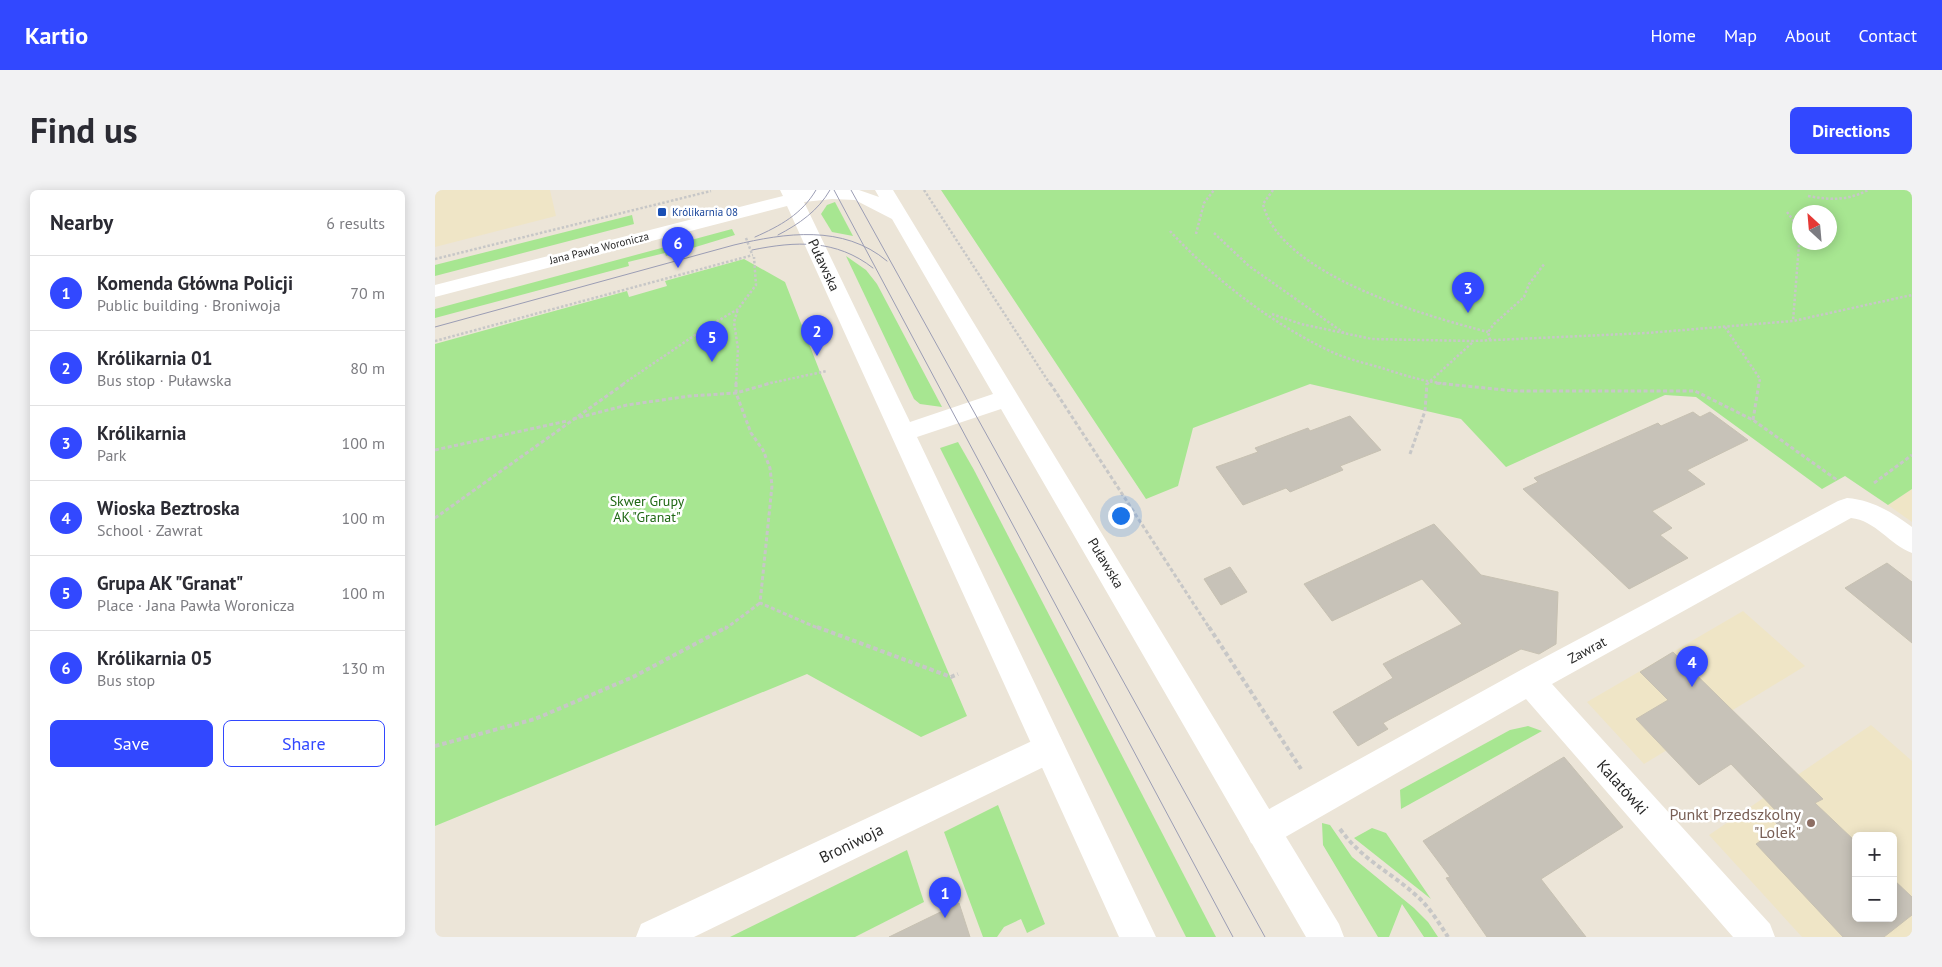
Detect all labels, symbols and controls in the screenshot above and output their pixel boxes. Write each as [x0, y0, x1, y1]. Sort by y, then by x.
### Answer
text: Kartio [25, 20, 88, 51]
text: Home [1650, 24, 1696, 47]
text: Map [1724, 24, 1757, 47]
text: About [1785, 24, 1831, 47]
text: Contact [1859, 24, 1917, 47]
text: Find us [30, 107, 138, 153]
button: Directions [1790, 107, 1912, 154]
place label: Królikarnia 08 [672, 205, 738, 219]
north arrow [1792, 205, 1837, 250]
marker: Królikarnia 08 [656, 206, 668, 218]
text: Nearby [50, 209, 113, 236]
text: 6 results [326, 213, 385, 233]
pin: 6 [662, 227, 694, 268]
street label: Jana Pawła Woronicza [547, 229, 650, 267]
street label: Puławska [804, 236, 844, 294]
text: Komenda Główna Policji [97, 271, 293, 295]
pin: 3 [1452, 272, 1484, 313]
text: 1 [61, 283, 71, 303]
text: 70 m [350, 283, 385, 303]
text: Public building · Broniwoja [97, 295, 281, 315]
pin: 2 [801, 315, 833, 356]
pin: 5 [696, 321, 728, 362]
text: Królikarnia 01 [97, 346, 213, 370]
text: 2 [61, 358, 71, 378]
text: 80 m [350, 358, 385, 378]
text: Bus stop · Puławska [97, 370, 232, 390]
text: Królikarnia [97, 421, 186, 445]
text: 3 [61, 433, 71, 453]
text: 100 m [342, 433, 385, 453]
text: Park [97, 445, 126, 465]
park label: Skwer Grupy AK "Granat" [610, 492, 685, 526]
text: Wioska Beztroska [97, 496, 240, 520]
your location [1108, 503, 1134, 529]
text: 4 [61, 508, 71, 528]
text: 100 m [342, 508, 385, 528]
text: School · Zawrat [97, 520, 203, 540]
street label: Puławska [1084, 534, 1128, 592]
text: Grupa AK "Granat" [97, 571, 244, 595]
text: 5 [61, 583, 71, 603]
text: 100 m [342, 583, 385, 603]
text: Place · Jana Pawła Woronicza [97, 595, 295, 615]
street label: Zawrat [1565, 632, 1610, 668]
text: Królikarnia 05 [97, 646, 213, 670]
pin: 4 [1676, 646, 1708, 687]
text: 6 [61, 658, 71, 678]
text: 130 m [342, 658, 385, 678]
text: Bus stop [97, 670, 155, 690]
button: Save [50, 720, 213, 767]
button: Share [223, 720, 385, 767]
street label: Kalatówki [1593, 755, 1653, 819]
place label: Punkt Przedszkolny "Lolek" [1670, 804, 1802, 842]
marker: Punkt Przedszkolny "Lolek" [1805, 817, 1817, 829]
street label: Broniwoja [816, 819, 886, 867]
map controls [1852, 832, 1897, 922]
button: + [1852, 832, 1897, 877]
pin: 1 [929, 877, 961, 918]
button: − [1852, 877, 1897, 922]

